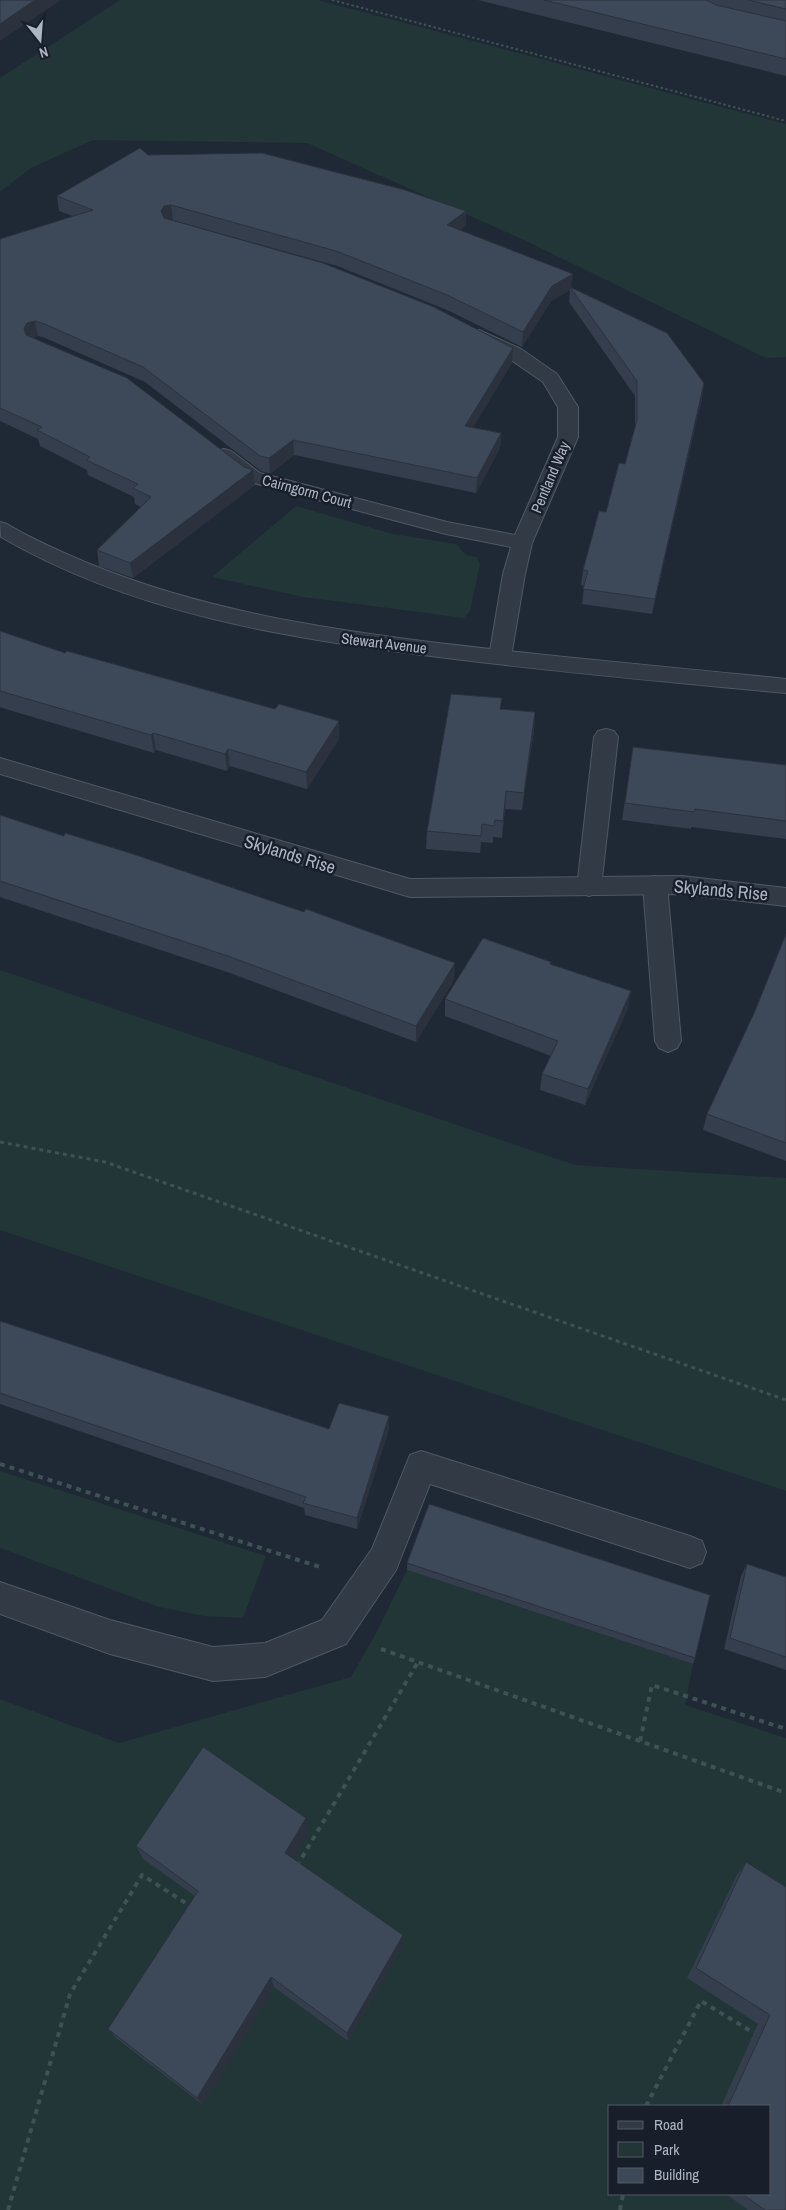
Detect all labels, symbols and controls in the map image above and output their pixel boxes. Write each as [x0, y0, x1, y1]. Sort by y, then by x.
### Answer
north arrow [15, 15, 65, 65]
text: N [37, 43, 50, 62]
street label: Pentland Way [525, 437, 575, 516]
street label: Cairngorm Court [260, 469, 355, 513]
street label: Stewart Avenue [340, 627, 428, 659]
street label: Skylands Rise [241, 828, 339, 880]
street label: Skylands Rise [673, 873, 769, 907]
legend [608, 2105, 771, 2195]
text: Road [654, 2114, 683, 2135]
text: Park [654, 2139, 680, 2160]
text: Building [654, 2164, 699, 2185]

